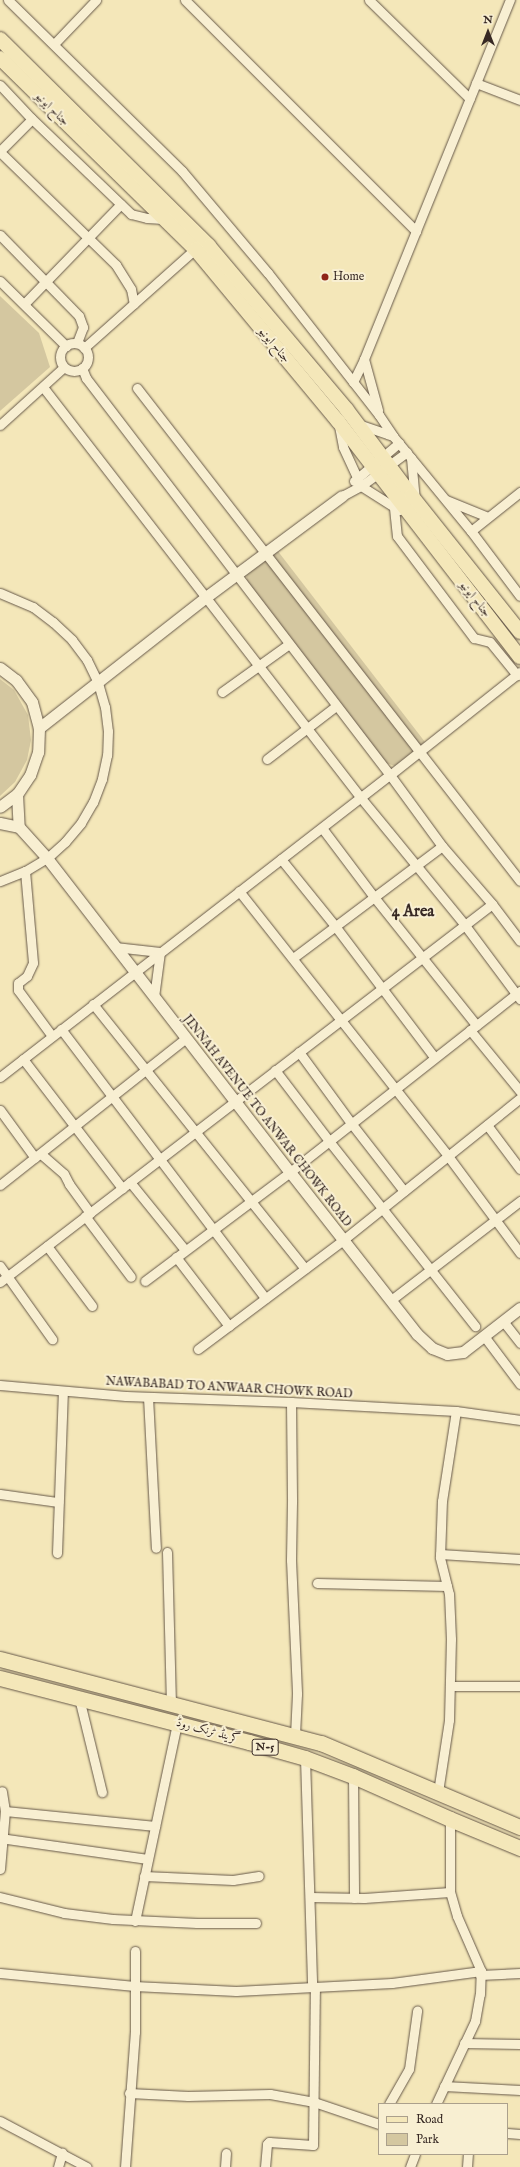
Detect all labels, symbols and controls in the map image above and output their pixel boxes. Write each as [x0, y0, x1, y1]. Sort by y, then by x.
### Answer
north arrow [468, 12, 508, 52]
text: N [483, 13, 493, 27]
street label: جناح ایونیو [32, 89, 72, 129]
place label: Home [333, 270, 364, 284]
marker: Home [320, 272, 330, 282]
street label: جناح ایونیو [255, 324, 293, 366]
street label: جناح ایونیو [456, 578, 494, 620]
district label: 4 Area [392, 902, 434, 922]
street label: JINNAH AVENUE TO ANWAR CHOWK ROAD [180, 1012, 354, 1230]
street label: NAWABABAD TO ANWAAR CHOWK ROAD [105, 1374, 353, 1402]
street label: گرینڈ ٹرنک روڈ [174, 1716, 242, 1746]
road number: N-5 [251, 1738, 279, 1756]
legend [378, 2103, 508, 2155]
text: Road [416, 2112, 443, 2127]
text: Park [416, 2132, 439, 2147]

